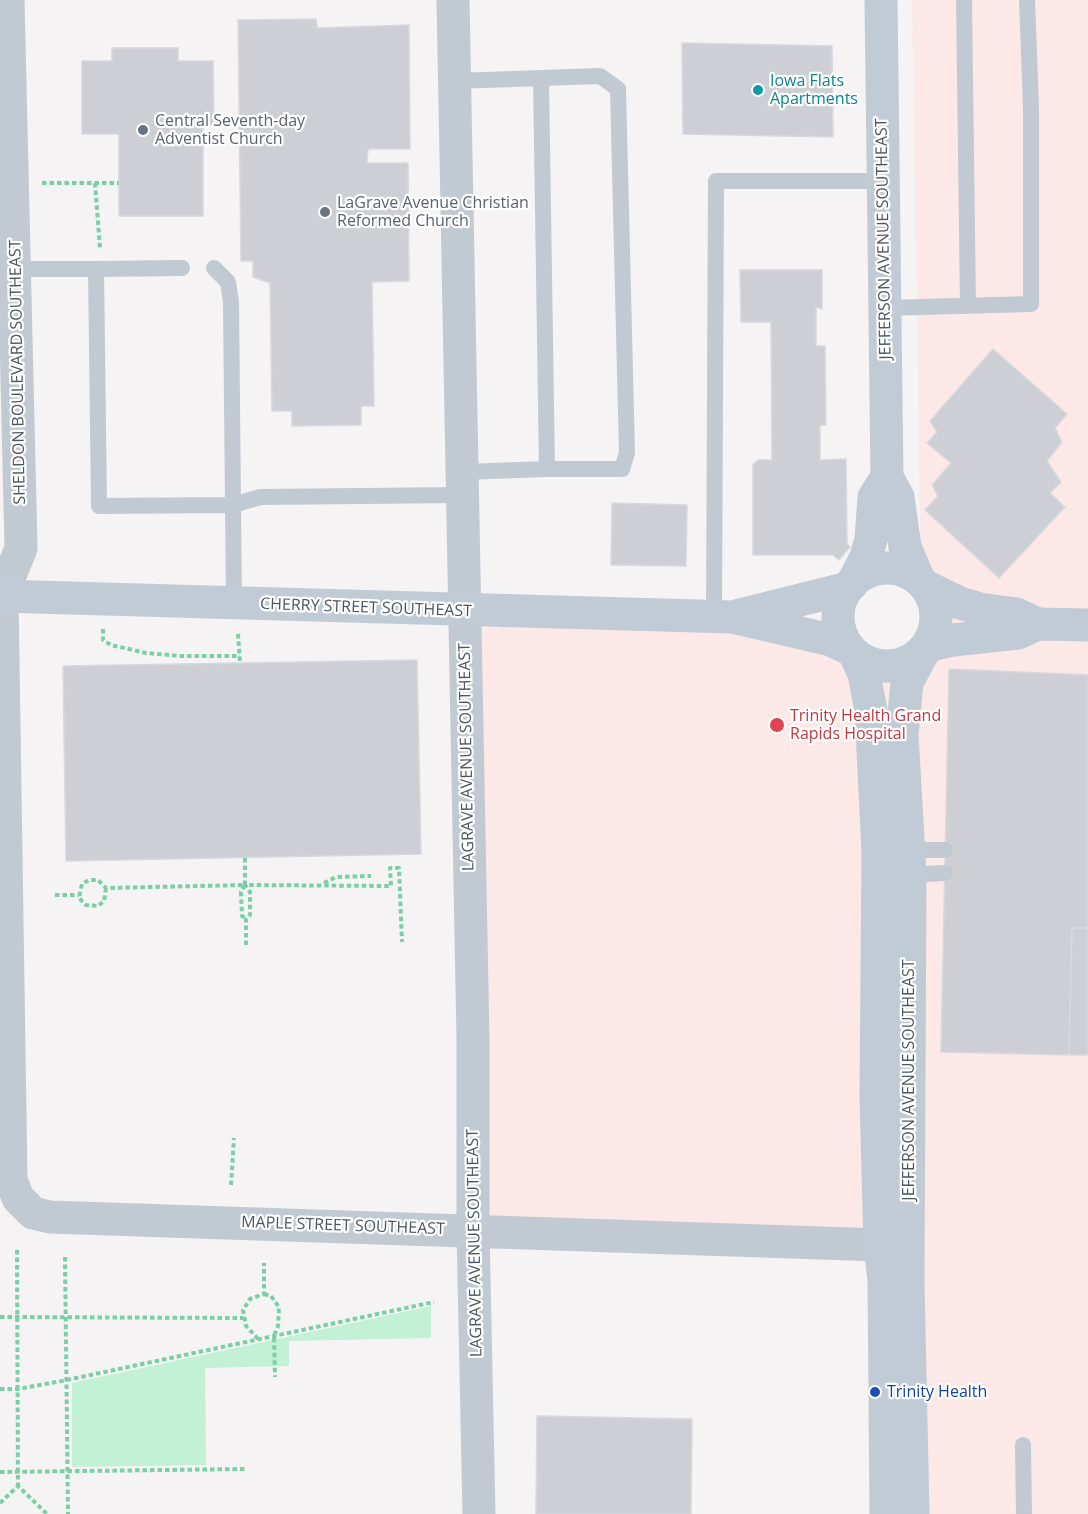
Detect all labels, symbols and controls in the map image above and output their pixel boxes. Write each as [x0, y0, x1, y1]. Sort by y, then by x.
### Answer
place label: Iowa Flats Apartments [770, 71, 858, 109]
marker: Iowa Flats Apartments [751, 83, 765, 97]
place label: Central Seventh-day Adventist Church [155, 111, 305, 149]
street label: JEFFERSON AVENUE SOUTHEAST [872, 118, 896, 360]
marker: Central Seventh-day Adventist Church [136, 123, 150, 137]
place label: LaGrave Avenue Christian Reformed Church [337, 193, 529, 231]
marker: LaGrave Avenue Christian Reformed Church [318, 205, 332, 219]
street label: SHELDON BOULEVARD SOUTHEAST [6, 239, 30, 505]
street label: CHERRY STREET SOUTHEAST [260, 595, 472, 621]
street label: LAGRAVE AVENUE SOUTHEAST [455, 643, 479, 871]
place label: Trinity Health Grand Rapids Hospital [790, 706, 941, 744]
marker: Trinity Health Grand Rapids Hospital [768, 716, 786, 734]
street label: JEFFERSON AVENUE SOUTHEAST [899, 959, 919, 1201]
street label: LAGRAVE AVENUE SOUTHEAST [463, 1129, 487, 1357]
street label: MAPLE STREET SOUTHEAST [241, 1213, 445, 1239]
place label: Trinity Health [887, 1382, 987, 1402]
marker: Trinity Health [868, 1385, 882, 1399]

